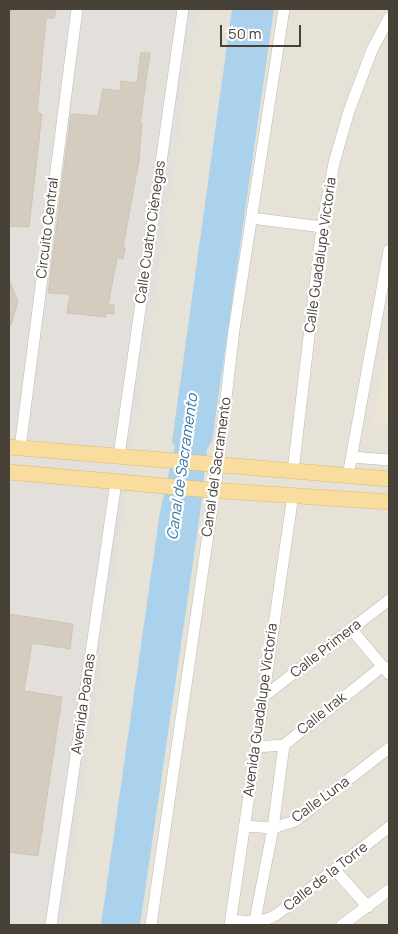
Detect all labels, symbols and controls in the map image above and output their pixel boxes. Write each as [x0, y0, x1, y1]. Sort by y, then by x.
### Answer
scale bar [223, 15, 304, 47]
text: 50 m [228, 23, 262, 44]
street label: Calle Cuatro Ciénegas [133, 159, 169, 305]
street label: Calle Guadalupe Victoria [302, 176, 340, 334]
street label: Circuito Central [33, 177, 63, 279]
water label: Canal de Sacramento [164, 393, 202, 541]
street label: Canal del Sacramento [199, 396, 235, 538]
street label: Calle Primera [287, 616, 365, 682]
street label: Avenida Guadalupe Victoria [240, 622, 282, 798]
street label: Avenida Poanas [69, 653, 99, 755]
street label: Calle Irak [294, 689, 350, 739]
street label: Calle Luna [289, 774, 353, 826]
street label: Calle de la Torre [281, 839, 371, 915]

